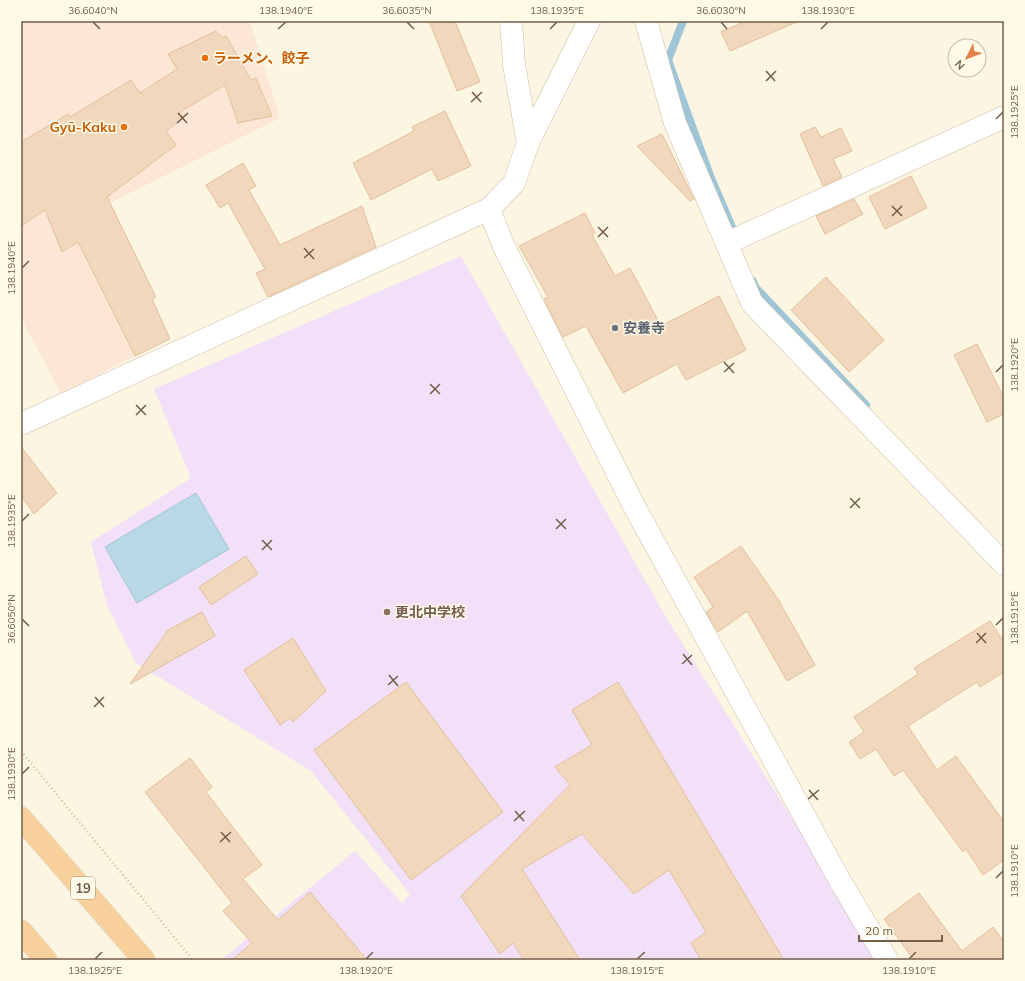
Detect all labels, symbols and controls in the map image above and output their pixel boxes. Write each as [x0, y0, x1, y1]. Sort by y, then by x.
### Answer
text: 36.6040°N [68, 4, 118, 17]
text: 138.1940°E [259, 4, 313, 17]
text: 36.6035°N [382, 4, 432, 17]
text: 138.1935°E [530, 4, 584, 17]
text: 36.6030°N [696, 4, 746, 17]
text: 138.1930°E [801, 4, 855, 17]
north arrow [947, 38, 987, 78]
place label: ラーメン、餃子 [213, 49, 310, 67]
marker: ラーメン、餃子 [200, 53, 210, 63]
text: N [952, 57, 968, 73]
text: 138.1925°E [1008, 85, 1021, 139]
place label: Gyū-Kaku [49, 118, 116, 136]
marker: Gyū-Kaku [119, 122, 129, 132]
text: 138.1940°E [5, 241, 18, 295]
place label: 安養寺 [623, 319, 665, 337]
marker: 安養寺 [610, 323, 620, 333]
text: 138.1920°E [1008, 338, 1021, 392]
text: 138.1935°E [5, 494, 18, 548]
text: 138.1915°E [1008, 591, 1021, 645]
text: 36.6050°N [5, 594, 18, 644]
place label: 更北中学校 [395, 603, 465, 621]
marker: 更北中学校 [382, 607, 392, 617]
text: 138.1930°E [5, 747, 18, 801]
text: 138.1910°E [1008, 844, 1021, 898]
road number: 19 [71, 877, 95, 899]
scale bar [859, 917, 942, 943]
text: 20 m [865, 923, 893, 938]
text: 138.1925°E [68, 964, 122, 977]
text: 138.1920°E [339, 964, 393, 977]
text: 138.1915°E [610, 964, 664, 977]
text: 138.1910°E [882, 964, 936, 977]

